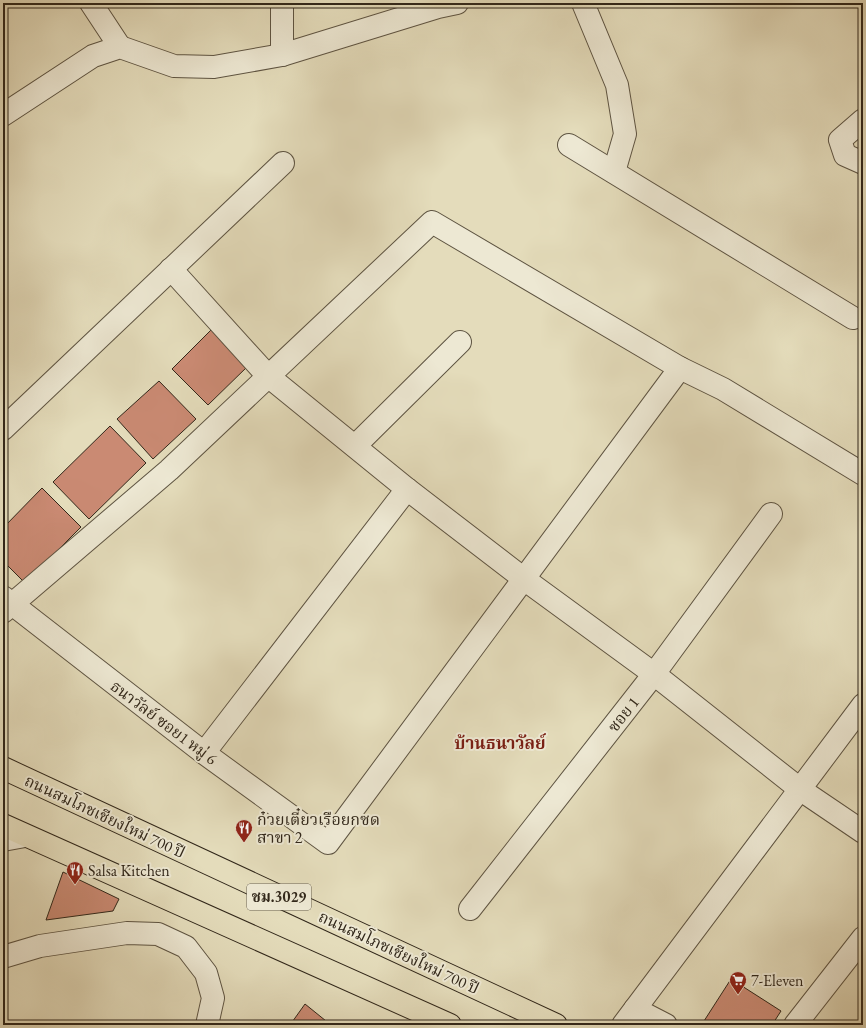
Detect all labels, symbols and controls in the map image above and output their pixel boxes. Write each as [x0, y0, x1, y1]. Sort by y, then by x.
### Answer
street label: ธนาวัลย์ ซอย1 หมู่ 6 [106, 675, 222, 770]
street label: ซอย 1 [603, 692, 644, 736]
district label: บ้านธนาวัลย์ [454, 732, 547, 754]
street label: ถนนสมโภชเชียงใหม่ 700 ปี [21, 770, 188, 863]
place label: ก๋วยเตี๋ยวเรือยกซด สาขา 2 [257, 808, 380, 848]
restaurant icon: ก๋วยเตี๋ยวเรือยกซด สาขา 2 [234, 818, 254, 843]
restaurant icon: Salsa Kitchen [65, 860, 85, 885]
place label: Salsa Kitchen [88, 860, 170, 881]
road number: ชม.3029 [247, 884, 311, 910]
street label: ถนนสมโภชเชียงใหม่ 700 ปี [315, 906, 482, 999]
supermarket icon: 7-Eleven [728, 970, 748, 995]
place label: 7-Eleven [751, 970, 804, 991]

